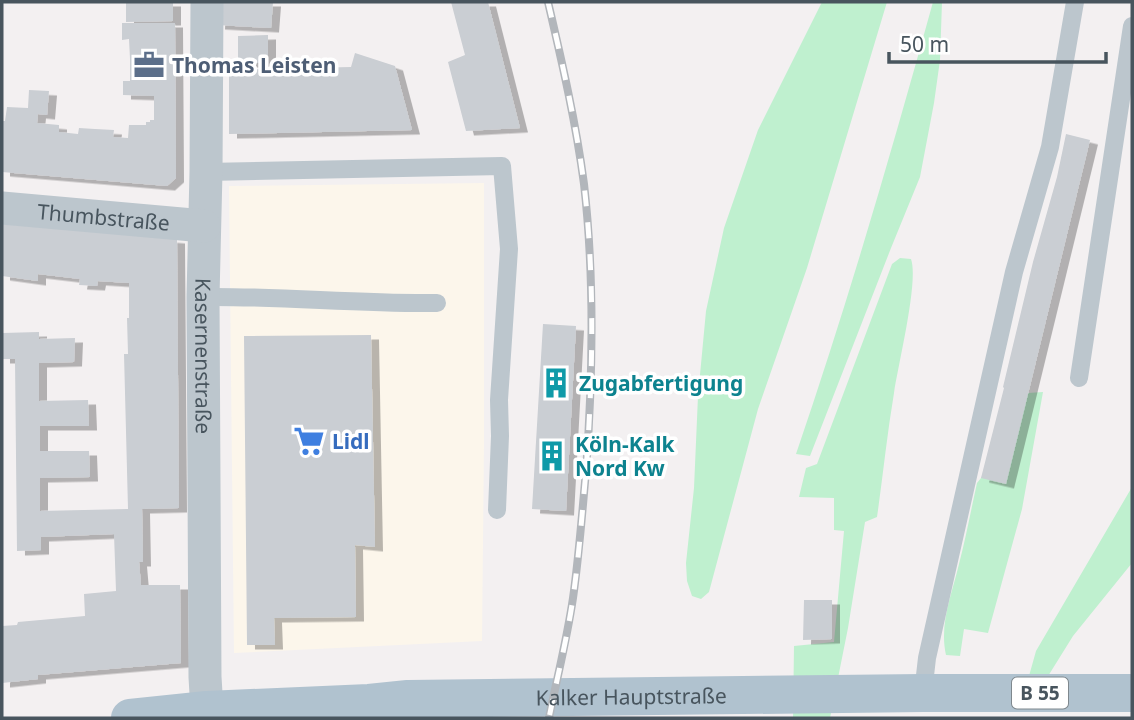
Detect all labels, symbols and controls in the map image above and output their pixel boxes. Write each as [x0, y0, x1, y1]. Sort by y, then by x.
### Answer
scale bar [889, 21, 1106, 65]
text: 50 m [900, 30, 949, 58]
office icon: Thomas Leisten [132, 48, 166, 82]
place label: Thomas Leisten [172, 51, 336, 79]
street label: Thumbstraße [36, 197, 171, 237]
street label: Kasernenstraße [189, 278, 218, 434]
building icon: Zugabfertigung [539, 366, 573, 400]
place label: Zugabfertigung [579, 369, 743, 397]
supermarket icon: Lidl [292, 424, 326, 458]
place label: Lidl [332, 427, 370, 455]
place label: Köln-Kalk Nord Kw [575, 430, 675, 482]
building icon: Köln-Kalk Nord Kw [535, 439, 569, 473]
road number: B 55 [1012, 678, 1068, 708]
street label: Kalker Hauptstraße [536, 681, 727, 712]

